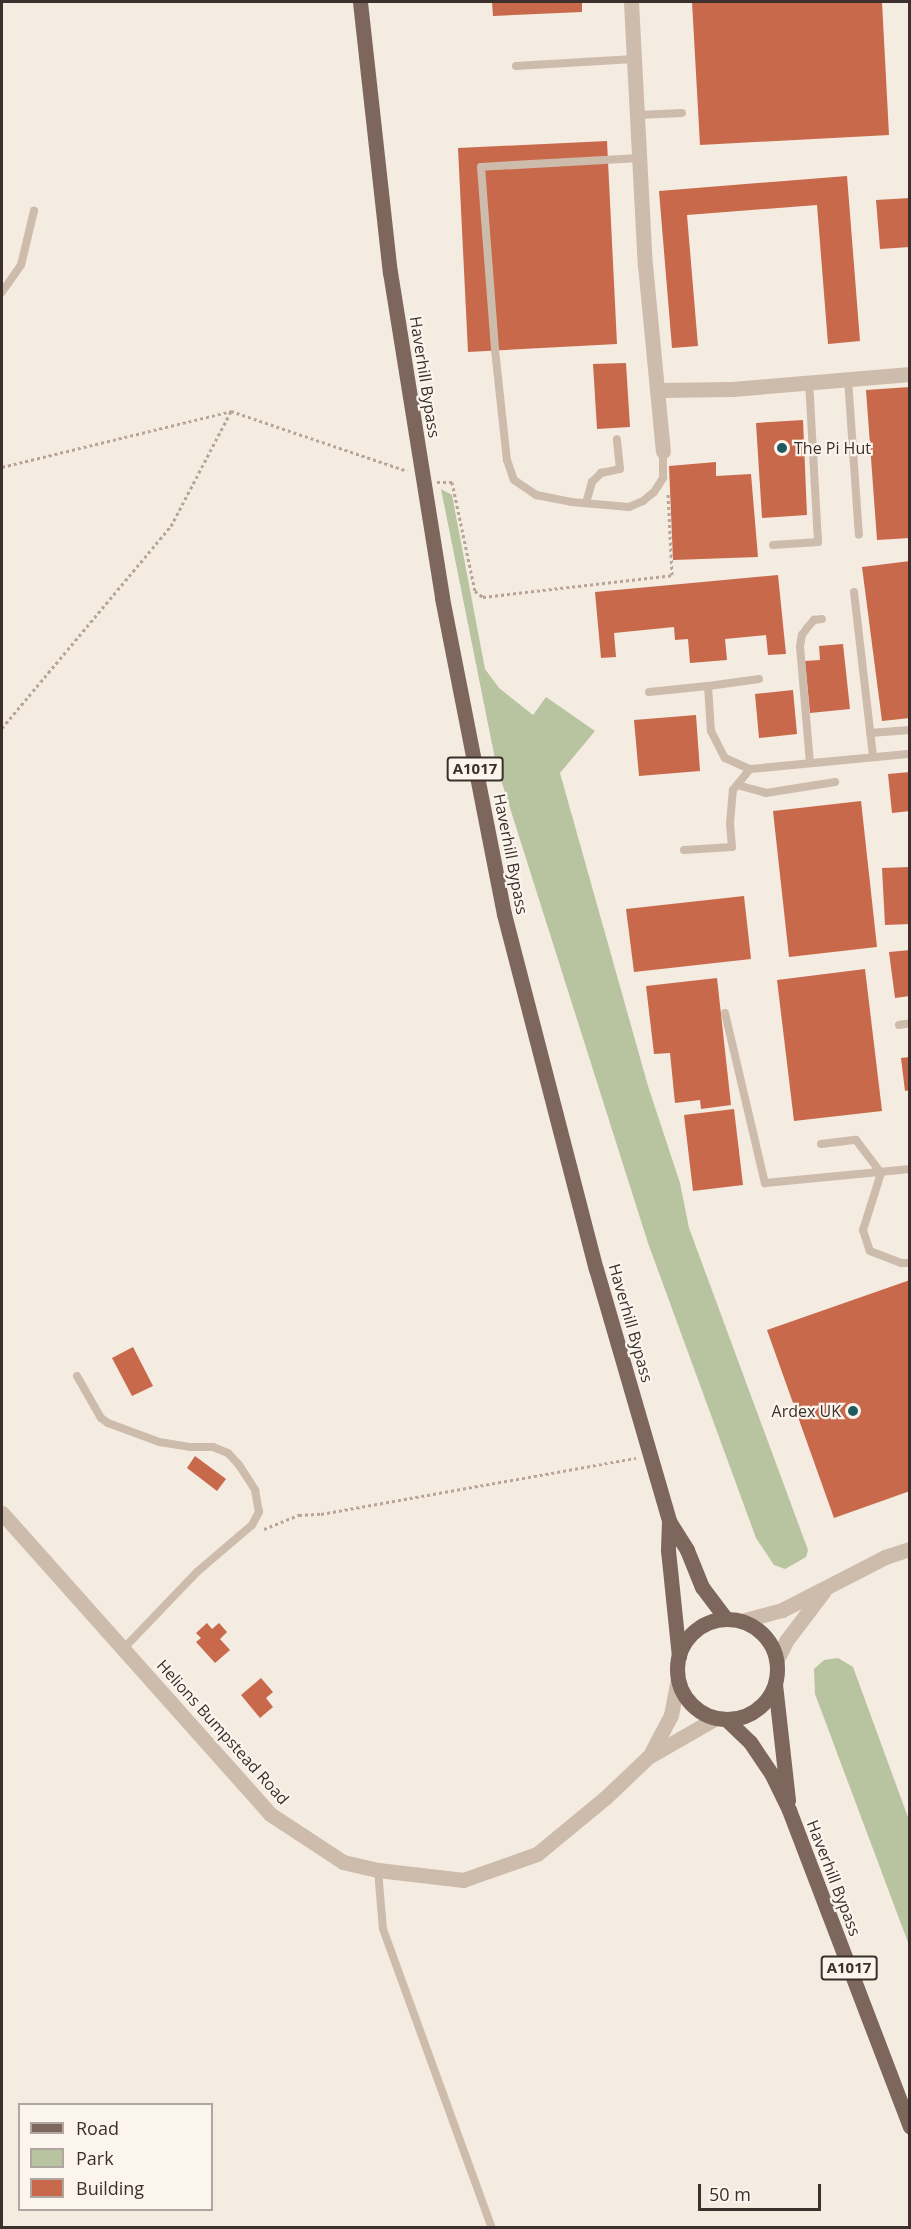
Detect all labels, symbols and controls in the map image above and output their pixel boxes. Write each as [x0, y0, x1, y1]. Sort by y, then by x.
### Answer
street label: Haverhill Bypass [406, 315, 444, 439]
place label: The Pi Hut [794, 438, 871, 458]
marker: The Pi Hut [775, 441, 789, 455]
road number: A1017 [446, 757, 504, 781]
street label: Haverhill Bypass [490, 792, 532, 916]
street label: Haverhill Bypass [605, 1261, 657, 1385]
place label: Ardex UK [772, 1401, 841, 1421]
marker: Ardex UK [846, 1404, 860, 1418]
street label: Helions Bumpstead Road [153, 1656, 293, 1808]
street label: Haverhill Bypass [803, 1817, 865, 1939]
road number: A1017 [820, 1956, 878, 1980]
legend [18, 2103, 213, 2211]
text: Road [76, 2116, 119, 2140]
text: Park [76, 2146, 114, 2170]
scale bar [701, 2172, 824, 2210]
text: Building [76, 2176, 144, 2200]
text: 50 m [709, 2182, 751, 2206]

